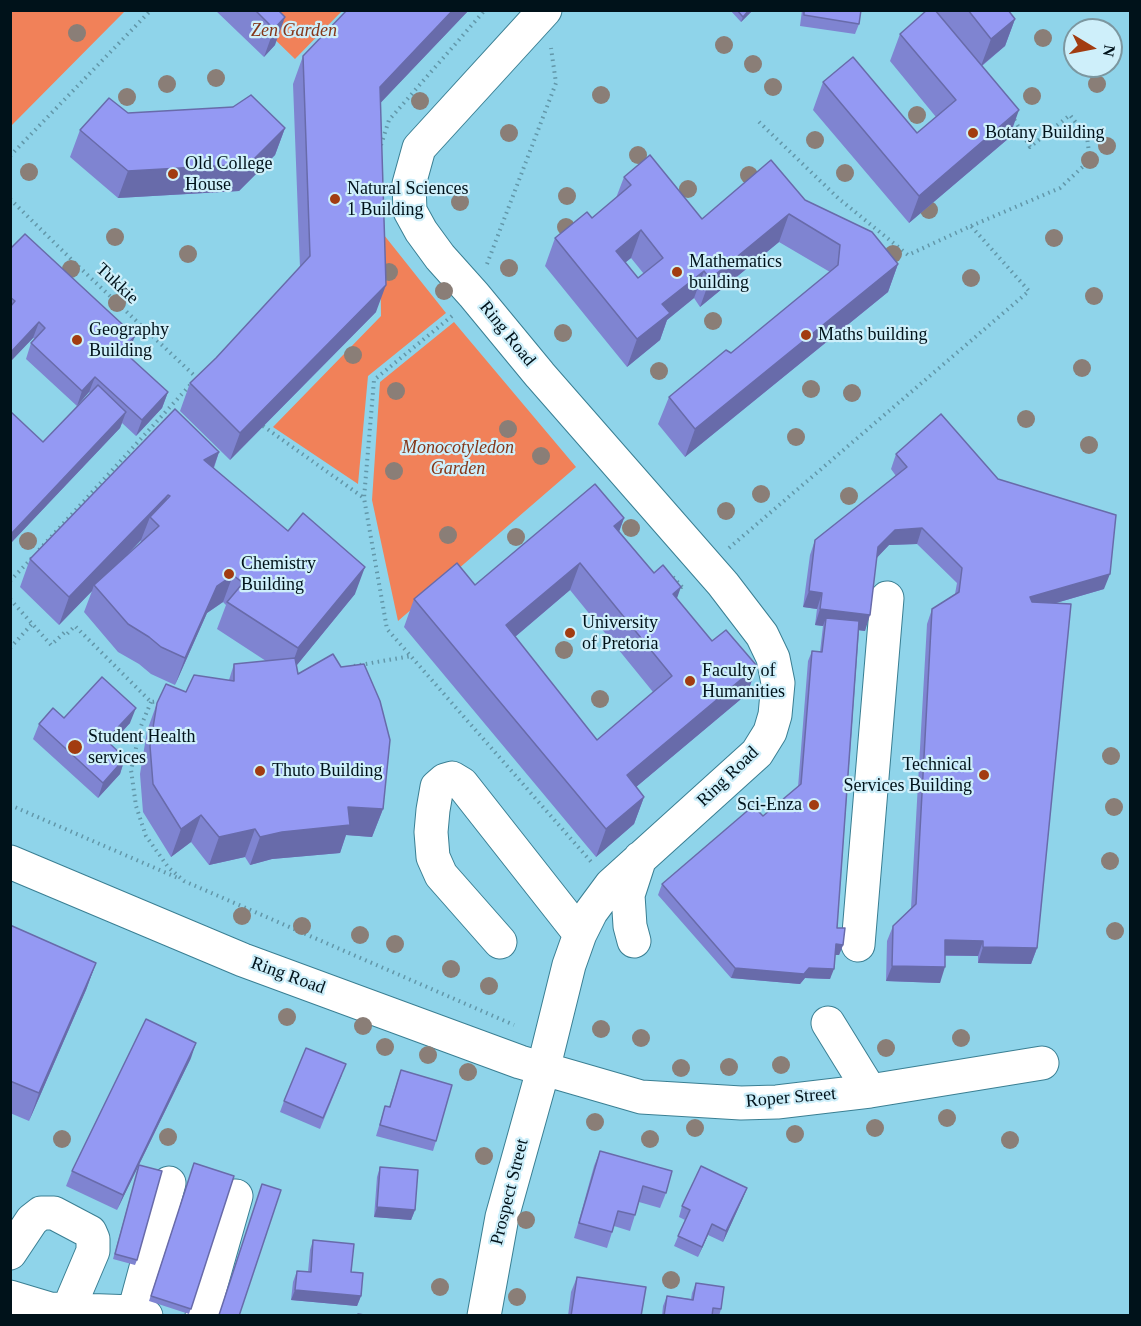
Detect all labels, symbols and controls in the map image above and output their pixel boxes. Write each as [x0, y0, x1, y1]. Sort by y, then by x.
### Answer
north arrow [1063, 18, 1123, 78]
park label: Zen Garden [251, 20, 337, 42]
text: N [1100, 44, 1119, 58]
place label: Botany Building [985, 122, 1105, 144]
marker: Botany Building [966, 126, 980, 140]
place label: Old College House [185, 153, 272, 195]
marker: Old College House [166, 167, 180, 181]
place label: Natural Sciences 1 Building [347, 178, 468, 220]
marker: Natural Sciences 1 Building [328, 192, 342, 206]
place label: Mathematics building [689, 251, 782, 294]
street label: Tukkie [91, 259, 143, 309]
marker: Mathematics building [670, 265, 684, 279]
street label: Ring Road [474, 297, 540, 371]
place label: Geography Building [89, 319, 169, 362]
place label: Maths building [818, 324, 928, 346]
marker: Maths building [799, 328, 813, 342]
marker: Geography Building [70, 333, 84, 347]
park label: Monocotyledon Garden [402, 437, 514, 480]
place label: Chemistry Building [241, 553, 316, 596]
marker: Chemistry Building [222, 567, 236, 581]
place label: University of Pretoria [582, 612, 658, 654]
marker: University of Pretoria [563, 626, 577, 640]
place label: Faculty of Humanities [702, 660, 785, 702]
marker: Faculty of Humanities [683, 674, 697, 688]
place label: Student Health services [88, 726, 195, 768]
marker: Student Health services [66, 738, 84, 756]
street label: Ring Road [693, 742, 763, 812]
place label: Technical Services Building [844, 754, 972, 796]
place label: Thuto Building [272, 760, 383, 782]
marker: Thuto Building [253, 764, 267, 778]
marker: Technical Services Building [977, 768, 991, 782]
place label: Sci-Enza [737, 794, 802, 816]
marker: Sci-Enza [807, 798, 821, 812]
street label: Ring Road [248, 953, 328, 999]
street label: Roper Street [745, 1083, 837, 1113]
street label: Prospect Street [486, 1137, 534, 1247]

